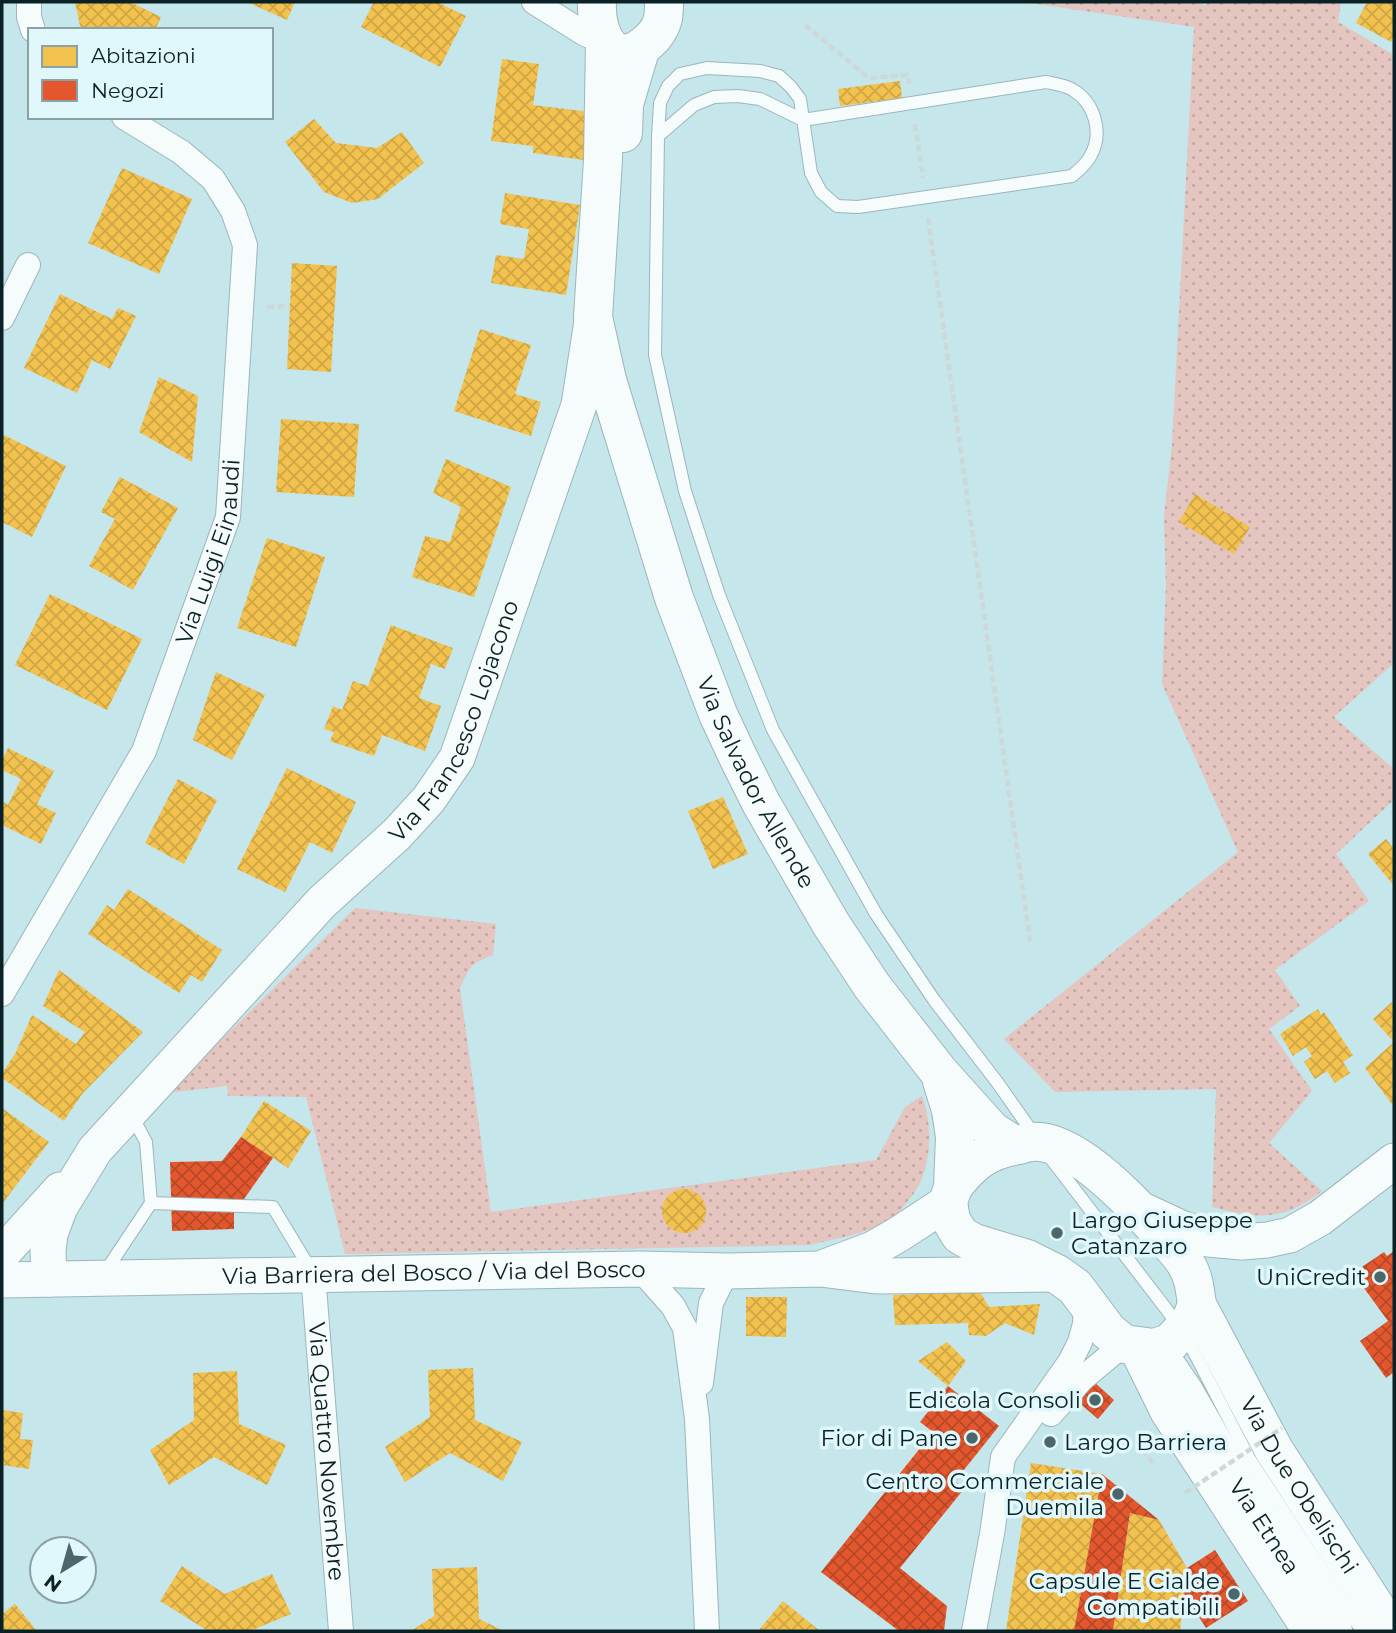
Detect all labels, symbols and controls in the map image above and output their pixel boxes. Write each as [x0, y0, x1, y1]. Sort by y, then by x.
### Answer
legend [28, 28, 273, 119]
text: Abitazioni [91, 43, 196, 68]
text: Negozi [91, 78, 165, 103]
street label: Via Luigi Einaudi [169, 458, 246, 648]
street label: Via Francesco Lojacono [383, 596, 525, 848]
street label: Via Salvador Allende [691, 673, 821, 893]
place label: Largo Giuseppe Catanzaro [1071, 1206, 1253, 1260]
marker: Largo Giuseppe Catanzaro [1049, 1225, 1065, 1241]
street label: Via Barriera del Bosco / Via del Bosco [222, 1255, 646, 1290]
place label: UniCredit [1256, 1263, 1366, 1291]
marker: UniCredit [1372, 1269, 1388, 1285]
street label: Via Quattro Novembre [303, 1321, 351, 1582]
place label: Edicola Consoli [907, 1386, 1081, 1414]
marker: Edicola Consoli [1087, 1392, 1103, 1408]
street label: Via Due Obelischi [1234, 1392, 1364, 1579]
place label: Fior di Pane [821, 1424, 958, 1452]
place label: Largo Barriera [1064, 1428, 1227, 1456]
marker: Fior di Pane [964, 1430, 980, 1446]
marker: Largo Barriera [1042, 1434, 1058, 1450]
place label: Centro Commerciale Duemila [866, 1467, 1104, 1521]
street label: Via Etnea [1223, 1473, 1306, 1580]
marker: Centro Commerciale Duemila [1110, 1486, 1126, 1502]
north arrow [28, 1535, 98, 1605]
place label: Capsule E Cialde Compatibili [1029, 1567, 1220, 1621]
text: N [40, 1569, 66, 1597]
marker: Capsule E Cialde Compatibili [1226, 1586, 1242, 1602]

